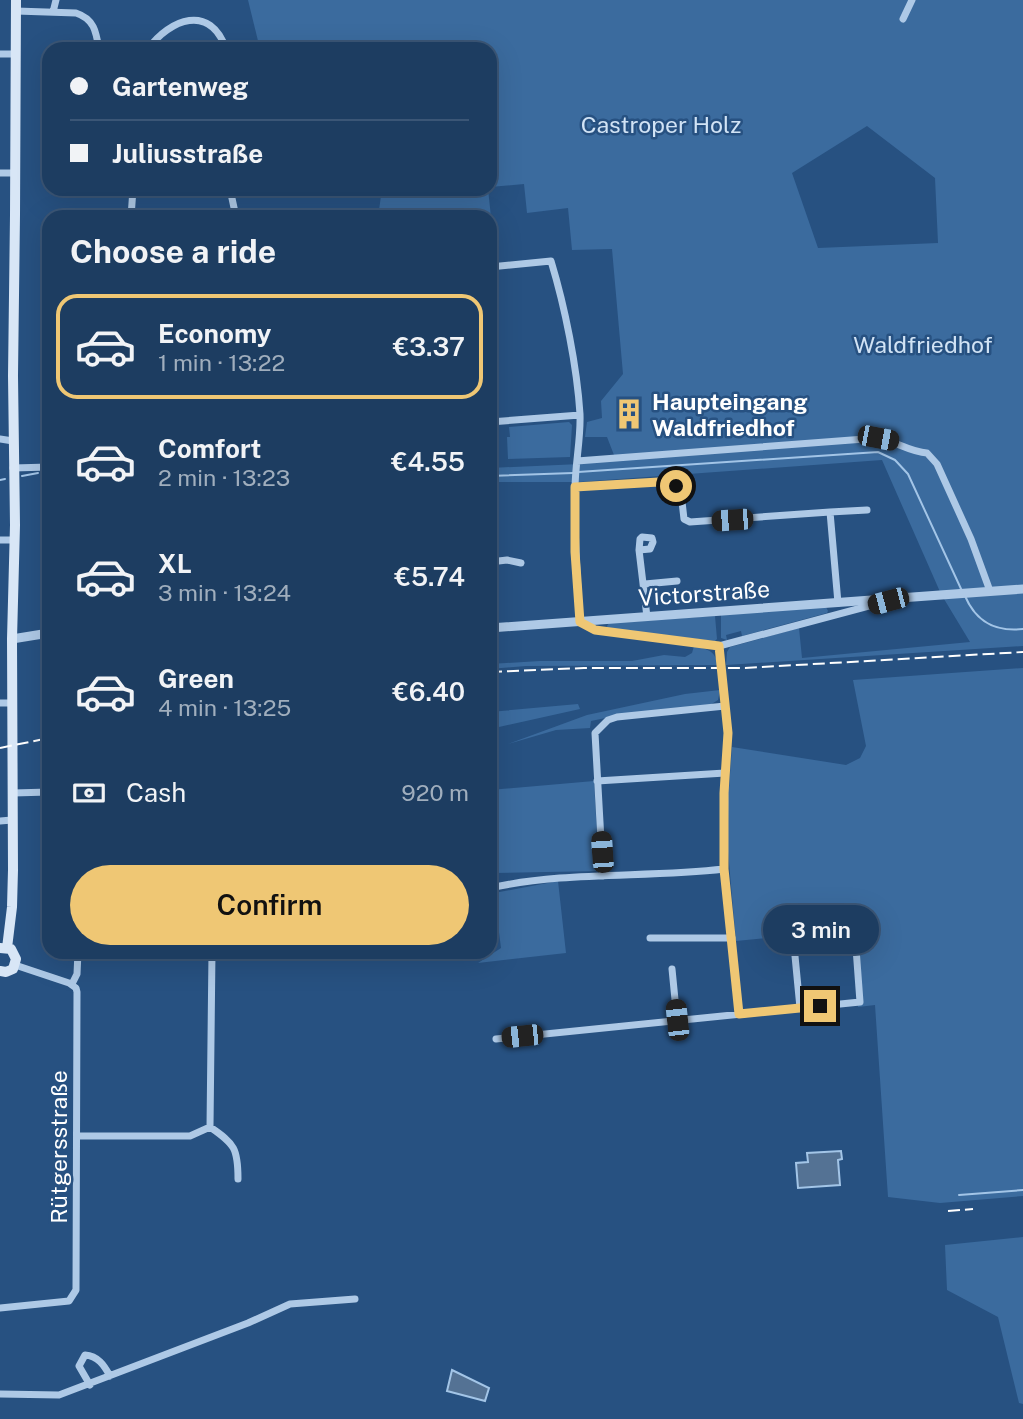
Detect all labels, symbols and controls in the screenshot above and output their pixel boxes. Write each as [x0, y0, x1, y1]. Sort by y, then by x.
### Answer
text: Gartenweg [112, 71, 249, 102]
park label: Castroper Holz [581, 111, 741, 138]
text: Juliusstraße [112, 138, 263, 169]
text: Choose a ride [70, 233, 276, 270]
icon: car [74, 315, 137, 378]
text: Economy [158, 318, 271, 349]
text: €3.37 [393, 331, 465, 362]
park label: Waldfriedhof [853, 331, 993, 358]
text: 1 min · 13:22 [158, 349, 285, 376]
place label: Haupteingang Waldfriedhof [652, 388, 808, 441]
building icon: Haupteingang Waldfriedhof [612, 397, 646, 431]
car [856, 424, 901, 452]
icon: car [74, 430, 137, 493]
text: Comfort [158, 433, 261, 464]
text: €4.55 [391, 446, 465, 477]
text: 2 min · 13:23 [158, 464, 290, 491]
route start [660, 470, 692, 502]
car [711, 508, 754, 532]
icon: car [74, 545, 137, 608]
text: XL [158, 548, 192, 579]
text: €5.74 [395, 561, 465, 592]
street label: Victorstraße [637, 575, 771, 611]
text: 3 min · 13:24 [158, 579, 291, 606]
car [865, 585, 912, 617]
icon: car [74, 660, 137, 723]
text: Green [158, 663, 234, 694]
text: €6.40 [392, 676, 465, 707]
text: 4 min · 13:25 [158, 694, 291, 721]
icon: cash [70, 774, 108, 812]
text: Cash [126, 777, 186, 808]
text: 920 m [401, 779, 469, 806]
car [591, 830, 614, 874]
button: Confirm [70, 865, 469, 945]
callout: 3 min [762, 904, 878, 954]
text: 3 min [791, 916, 851, 943]
route end [804, 990, 836, 1022]
car [665, 998, 690, 1042]
car [501, 1023, 544, 1049]
street label: Rütgersstraße [45, 1070, 72, 1224]

